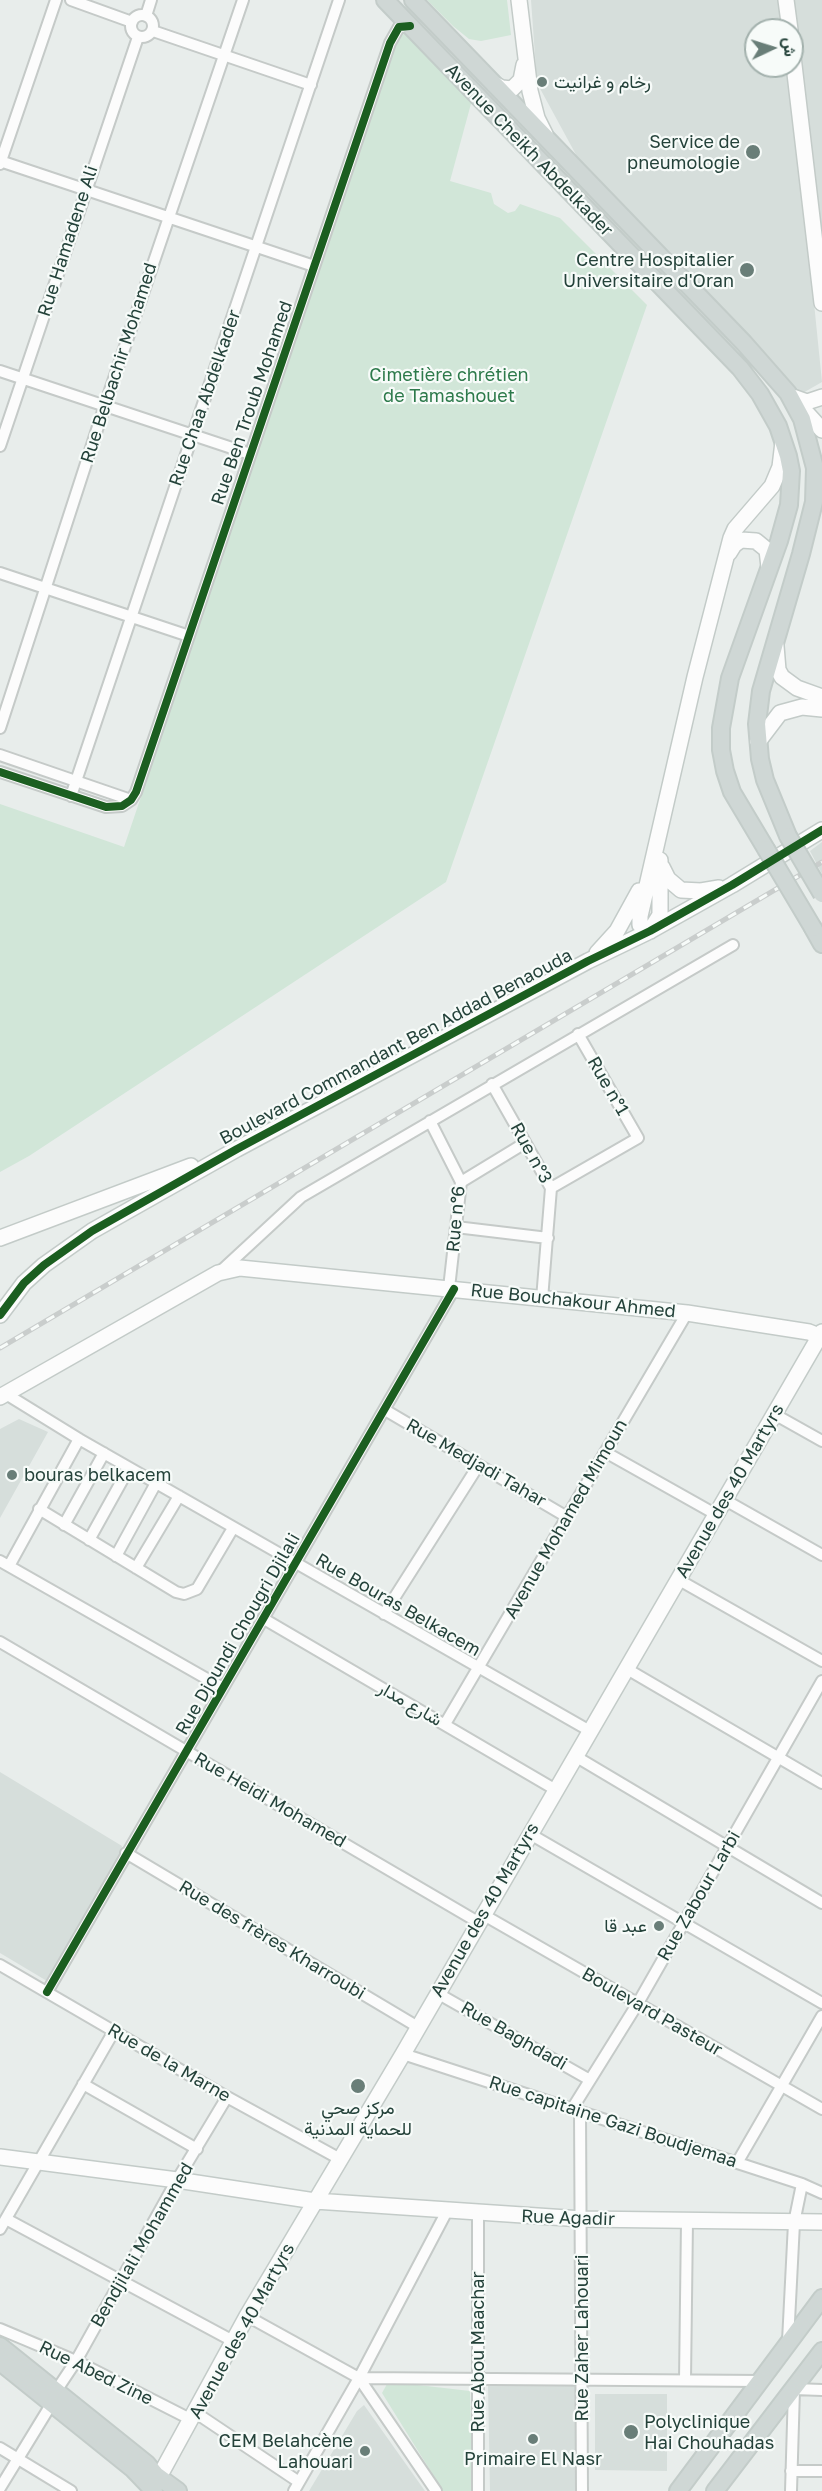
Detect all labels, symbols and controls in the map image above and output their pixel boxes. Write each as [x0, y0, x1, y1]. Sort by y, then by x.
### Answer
north arrow [744, 18, 804, 78]
text: ش [779, 37, 801, 57]
street label: Avenue Cheikh Abdelkader [441, 59, 617, 241]
place label: رخام و غرانيت [554, 71, 651, 93]
marker: رخام و غرانيت [535, 75, 549, 89]
place label: Service de pneumologie [627, 131, 740, 174]
marker: Service de pneumologie [744, 143, 762, 161]
street label: Rue Hamadene Ali [33, 163, 103, 319]
place label: Centre Hospitalier Universitaire d'Oran [563, 249, 734, 292]
street label: Rue Belbachir Mohamed [76, 260, 162, 466]
marker: Centre Hospitalier Universitaire d'Oran [738, 261, 756, 279]
street label: Rue Ben Troub Mohamed [207, 298, 297, 508]
street label: Rue Chaa Abdelkader [165, 307, 245, 489]
park label: Cimetière chrétien de Tamashouet [369, 364, 529, 406]
street label: Boulevard Commandant Ben Addad Benaouda [216, 945, 576, 1149]
street label: Rue n°1 [583, 1053, 633, 1119]
street label: Rue n°3 [505, 1119, 557, 1187]
street label: Rue n°6 [442, 1185, 470, 1253]
street label: Rue Bouchakour Ahmed [469, 1279, 677, 1323]
street label: Avenue des 40 Martyrs [671, 1400, 789, 1582]
street label: Rue Medjadi Tahar [402, 1414, 550, 1512]
street label: Avenue Mohamed Mimoun [500, 1416, 632, 1622]
place label: bouras belkacem [24, 1464, 171, 1486]
marker: bouras belkacem [5, 1468, 19, 1482]
street label: Rue Djoundi Chougri Djilali [171, 1529, 305, 1739]
street label: Rue Bouras Belkacem [312, 1549, 484, 1661]
street label: شارع مدار [374, 1677, 446, 1731]
street label: Rue Heidi Mohamed [190, 1748, 350, 1852]
street label: Avenue des 40 Martyrs [426, 1819, 544, 2001]
street label: Rue Zabour Larbi [653, 1827, 745, 1965]
street label: Rue des frères Kharroubi [175, 1876, 369, 2004]
place label: عبد قا [604, 1915, 647, 1937]
marker: عبد قا [652, 1919, 666, 1933]
street label: Boulevard Pasteur [578, 1963, 726, 2061]
street label: Rue Baghdadi [457, 1997, 571, 2075]
street label: Rue de la Marne [104, 2019, 234, 2107]
street label: Rue capitaine Gazi Boudjemaa [486, 2072, 740, 2172]
marker: مركز صحي للحماية المدنية [349, 2077, 367, 2095]
place label: مركز صحي للحماية المدنية [304, 2097, 412, 2140]
street label: Bendjilali Mohammed [86, 2159, 198, 2331]
street label: Rue Agadir [521, 2206, 615, 2230]
street label: Avenue des 40 Martyrs [185, 2239, 299, 2423]
street label: Rue Zaher Lahouari [571, 2254, 593, 2422]
street label: Rue Abou Maachar [467, 2272, 489, 2432]
street label: Rue Abed Zine [36, 2336, 156, 2410]
place label: Polyclinique Hai Chouhadas [644, 2411, 774, 2454]
marker: Polyclinique Hai Chouhadas [622, 2423, 640, 2441]
place label: CEM Belahcène Lahouari [219, 2430, 353, 2472]
marker: Primaire El Nasr [526, 2432, 540, 2446]
marker: CEM Belahcène Lahouari [358, 2444, 372, 2458]
place label: Primaire El Nasr [464, 2448, 602, 2470]

